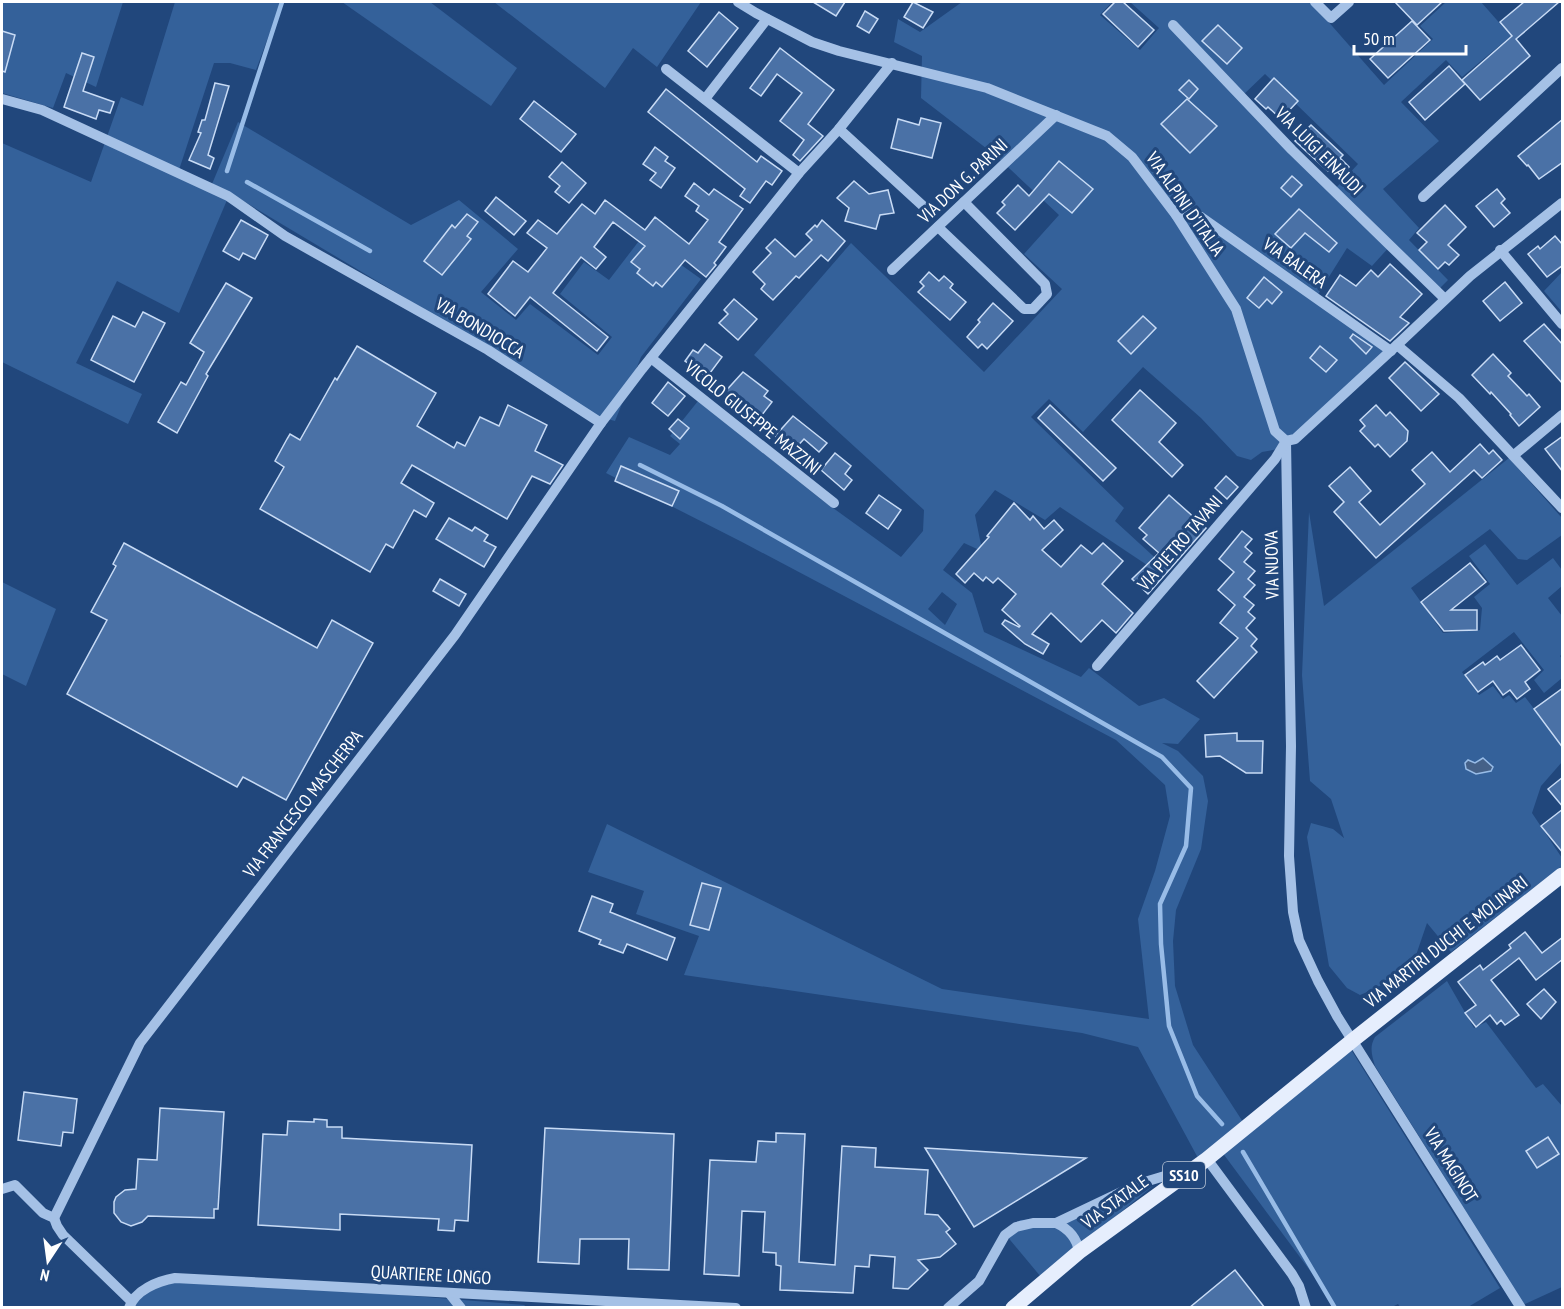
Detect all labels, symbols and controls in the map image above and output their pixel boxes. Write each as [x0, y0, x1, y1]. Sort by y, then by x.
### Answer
scale bar [1354, 18, 1466, 56]
text: 50 m [1363, 27, 1395, 50]
street label: VIA LUIGI EINAUDI [1270, 101, 1368, 200]
street label: VIA DON G. PARINI [912, 133, 1012, 229]
street label: VIA ALPINI D'ITALIA [1140, 146, 1230, 261]
street label: VIA BALERA [1258, 232, 1332, 293]
street label: VIA BONDIOCCA [431, 291, 529, 363]
street label: VICOLO GIUSEPPE MAZZINI [679, 355, 826, 480]
street label: VIA PIETRO TAVANI [1131, 490, 1227, 596]
street label: VIA NUOVA [1259, 530, 1284, 601]
street label: VIA FRANCESCO MASCHERPA [237, 725, 368, 883]
street label: VIA MARTIRI DUCHI E MOLINARI [1359, 871, 1532, 1013]
street label: VIA MAGINOT [1419, 1122, 1483, 1206]
road number: SS10 [1163, 1162, 1205, 1188]
street label: VIA STATALE [1076, 1170, 1153, 1234]
north arrow [18, 1231, 78, 1291]
street label: QUARTIERE LONGO [370, 1260, 492, 1289]
text: N [38, 1265, 51, 1286]

